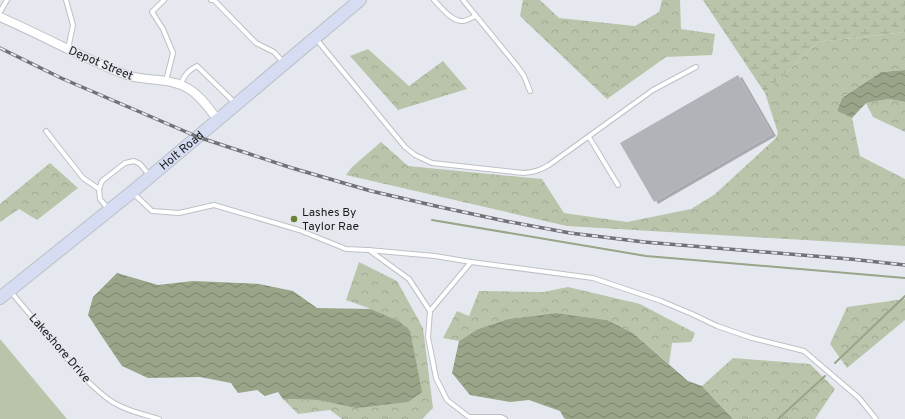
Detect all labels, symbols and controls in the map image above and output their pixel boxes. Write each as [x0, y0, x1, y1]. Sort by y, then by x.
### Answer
street label: Depot Street [66, 43, 135, 85]
street label: Holt Road [157, 128, 208, 174]
place label: Lashes By Taylor Rae [302, 205, 359, 235]
marker: Lashes By Taylor Rae [289, 214, 299, 224]
street label: Lakeshore Drive [25, 311, 94, 387]

